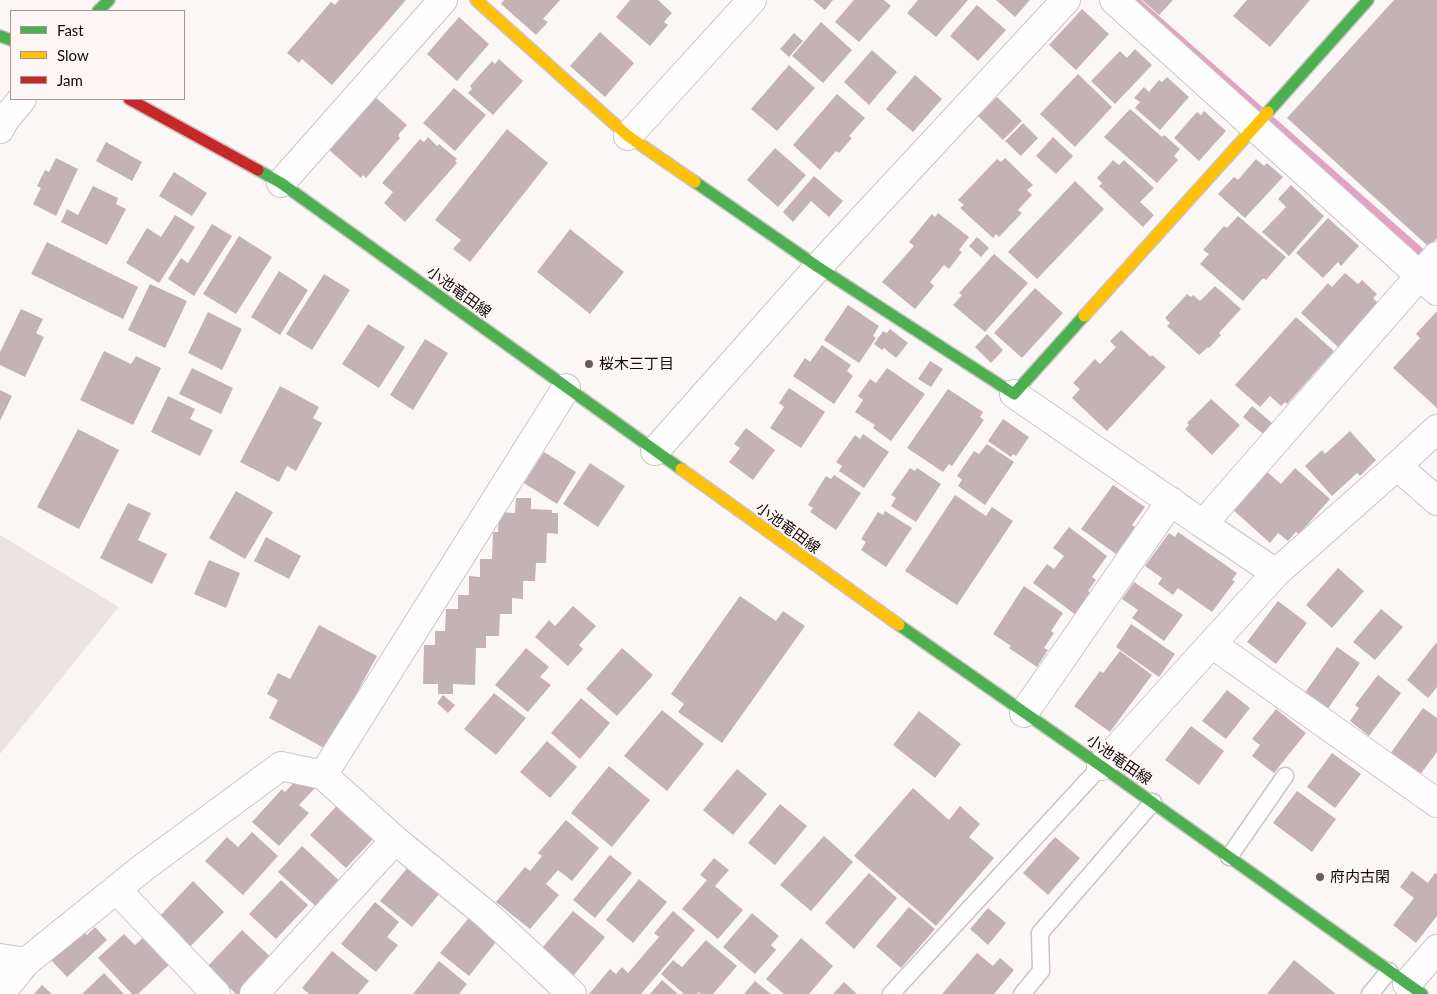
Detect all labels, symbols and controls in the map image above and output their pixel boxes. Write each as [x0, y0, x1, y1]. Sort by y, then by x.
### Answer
legend [10, 10, 185, 100]
text: Fast [57, 21, 84, 39]
text: Slow [57, 46, 89, 64]
text: Jam [57, 71, 83, 89]
street label: 小池竜田線 [423, 263, 495, 321]
place label: 桜木三丁目 [599, 355, 674, 373]
marker: 桜木三丁目 [583, 358, 595, 370]
street label: 小池竜田線 [752, 499, 824, 557]
street label: 小池竜田線 [1083, 731, 1155, 789]
place label: 府内古閑 [1330, 868, 1390, 886]
marker: 府内古閑 [1314, 871, 1326, 883]

